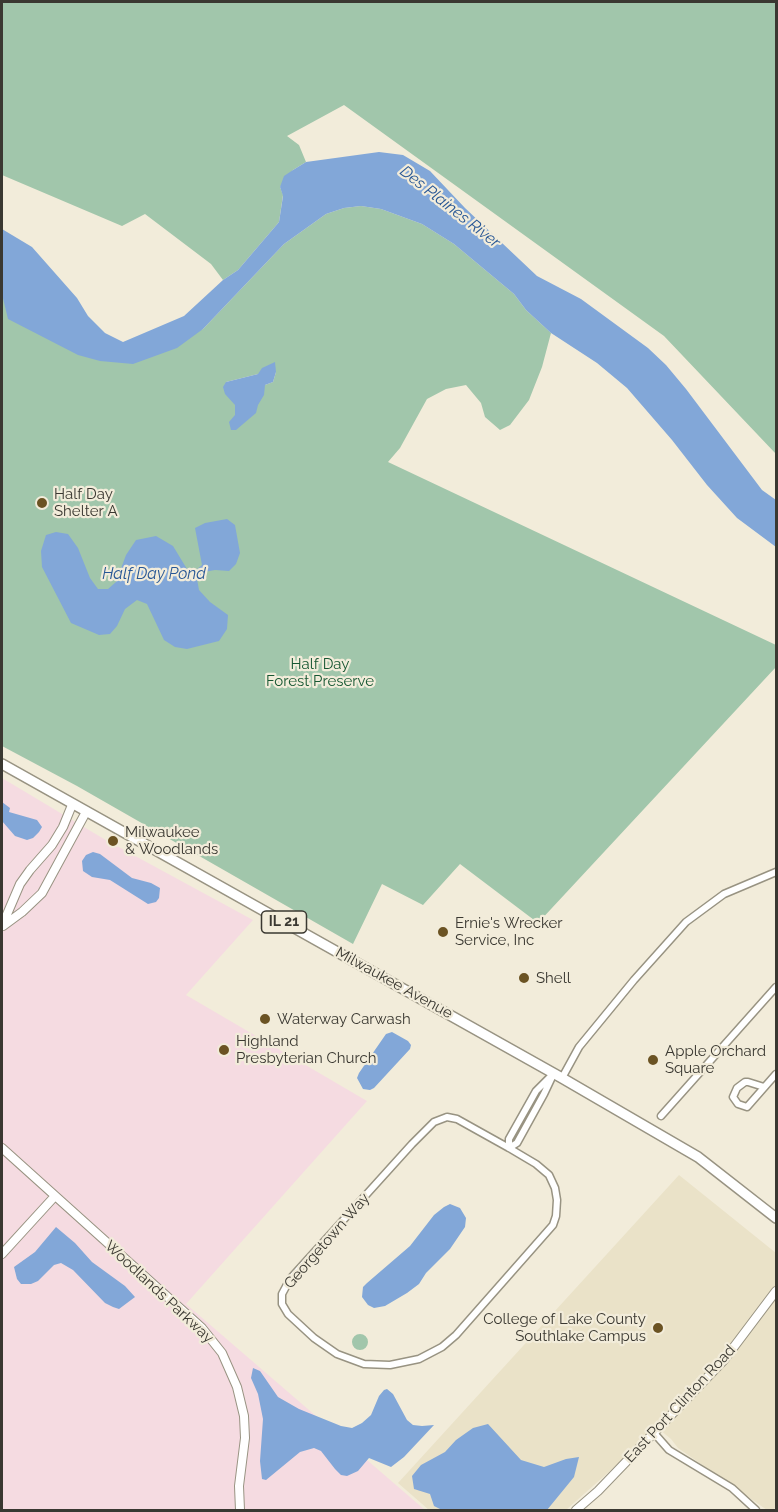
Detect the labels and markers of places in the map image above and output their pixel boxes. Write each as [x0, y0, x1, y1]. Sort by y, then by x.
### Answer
place label: Half Day Shelter A [54, 485, 118, 520]
marker: Half Day Shelter A [35, 496, 49, 510]
place label: Milwaukee & Woodlands [125, 823, 218, 858]
marker: Milwaukee & Woodlands [106, 834, 120, 848]
place label: Ernie's Wrecker Service, Inc [455, 914, 563, 949]
marker: Ernie's Wrecker Service, Inc [436, 925, 450, 939]
place label: Shell [536, 969, 571, 987]
marker: Shell [517, 971, 531, 985]
place label: Waterway Carwash [277, 1010, 411, 1028]
marker: Waterway Carwash [258, 1012, 272, 1026]
place label: Highland Presbyterian Church [236, 1032, 376, 1067]
place label: Apple Orchard Square [665, 1042, 766, 1077]
marker: Highland Presbyterian Church [217, 1043, 231, 1057]
marker: Apple Orchard Square [646, 1053, 660, 1067]
place label: College of Lake County Southlake Campus [483, 1310, 646, 1345]
marker: College of Lake County Southlake Campus [651, 1321, 665, 1335]

